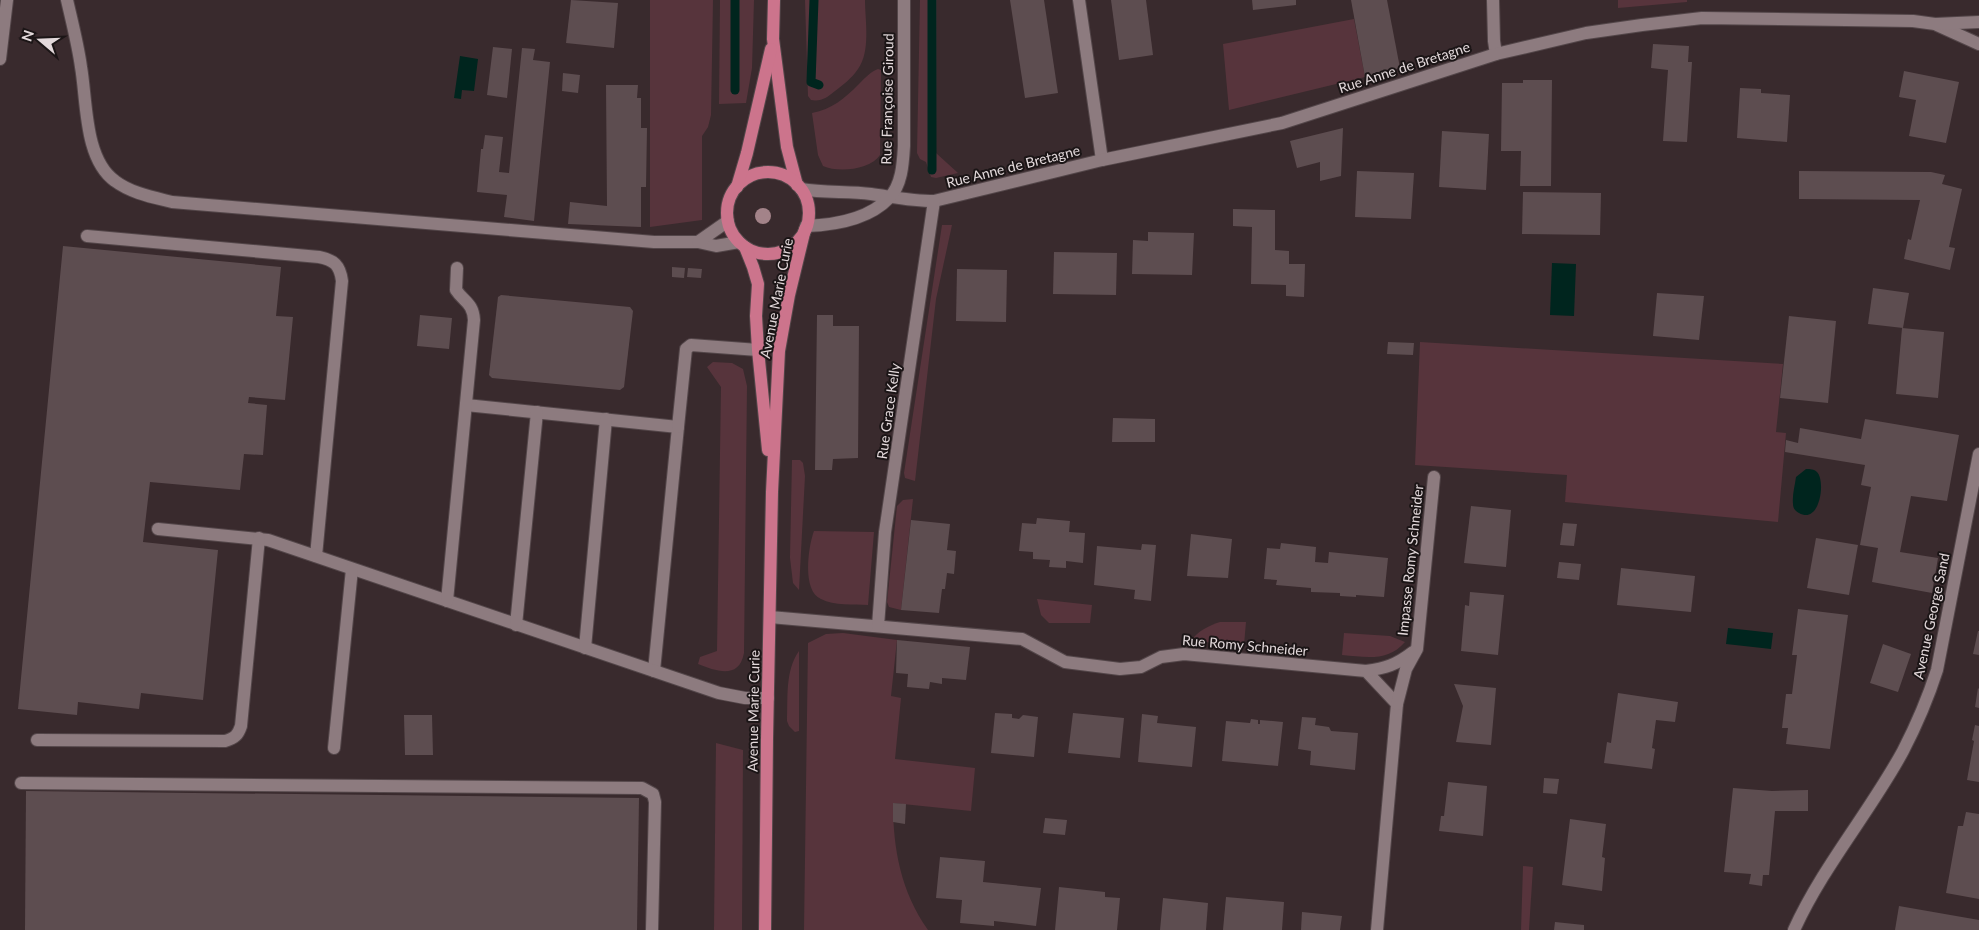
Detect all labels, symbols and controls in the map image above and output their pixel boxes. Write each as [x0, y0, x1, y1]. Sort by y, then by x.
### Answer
north arrow [15, 15, 65, 65]
text: N [17, 28, 37, 43]
street label: Rue Françoise Giroud [877, 33, 897, 165]
street label: Rue Anne de Bretagne [1336, 38, 1472, 96]
street label: Rue Anne de Bretagne [944, 141, 1082, 191]
street label: Avenue Marie Curie [756, 236, 796, 360]
street label: Rue Grace Kelly [873, 361, 903, 460]
street label: Impasse Romy Schneider [1394, 483, 1426, 637]
street label: Avenue George Sand [1909, 551, 1953, 681]
street label: Rue Romy Schneider [1181, 631, 1309, 659]
street label: Avenue Marie Curie [743, 650, 763, 772]

